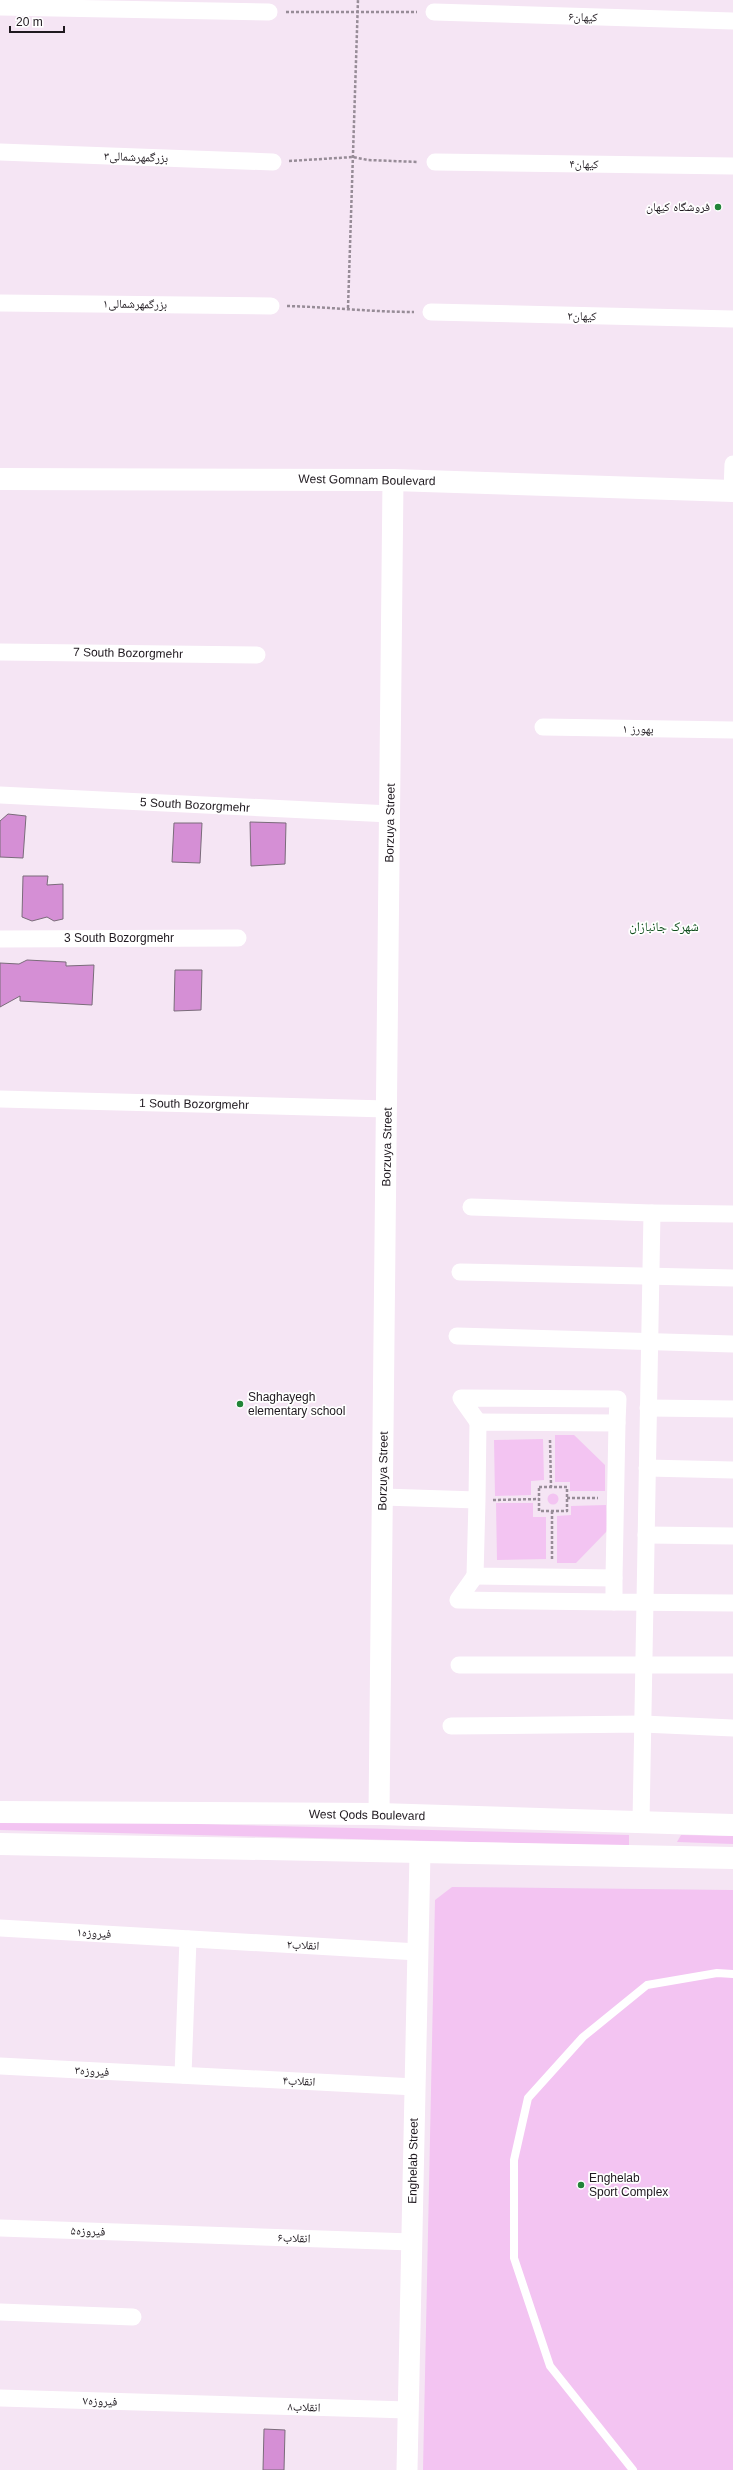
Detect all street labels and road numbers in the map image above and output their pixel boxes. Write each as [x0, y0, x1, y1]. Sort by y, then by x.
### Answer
street label: کیهان۶ [568, 9, 598, 25]
street label: بزرگمهرشمالی۳ [104, 149, 168, 165]
street label: کیهان۴ [569, 157, 599, 171]
street label: بزرگمهرشمالی۱ [103, 296, 167, 312]
street label: کیهان۲ [567, 309, 597, 323]
street label: West Gomnam Boulevard [298, 472, 436, 488]
street label: 7 South Bozorgmehr [73, 645, 183, 661]
street label: بهورز ۱ [622, 722, 654, 737]
street label: Borzuya Street [382, 783, 398, 863]
street label: 5 South Bozorgmehr [140, 795, 250, 815]
street label: 3 South Bozorgmehr [64, 931, 174, 945]
street label: 1 South Bozorgmehr [139, 1096, 249, 1112]
street label: Borzuya Street [379, 1107, 395, 1187]
street label: Borzuya Street [375, 1431, 391, 1511]
street label: West Qods Boulevard [309, 1807, 425, 1823]
street label: فیروزه۱ [76, 1925, 112, 1941]
street label: انقلاب۲ [286, 1937, 320, 1953]
street label: فیروزه۳ [74, 2063, 110, 2079]
street label: انقلاب۴ [282, 2073, 316, 2089]
street label: Enghelab Street [405, 2117, 421, 2204]
street label: فیروزه۵ [70, 2223, 106, 2239]
street label: انقلاب۶ [277, 2230, 311, 2246]
street label: فیروزه۷ [82, 2393, 118, 2409]
street label: انقلاب۸ [287, 2399, 321, 2415]

